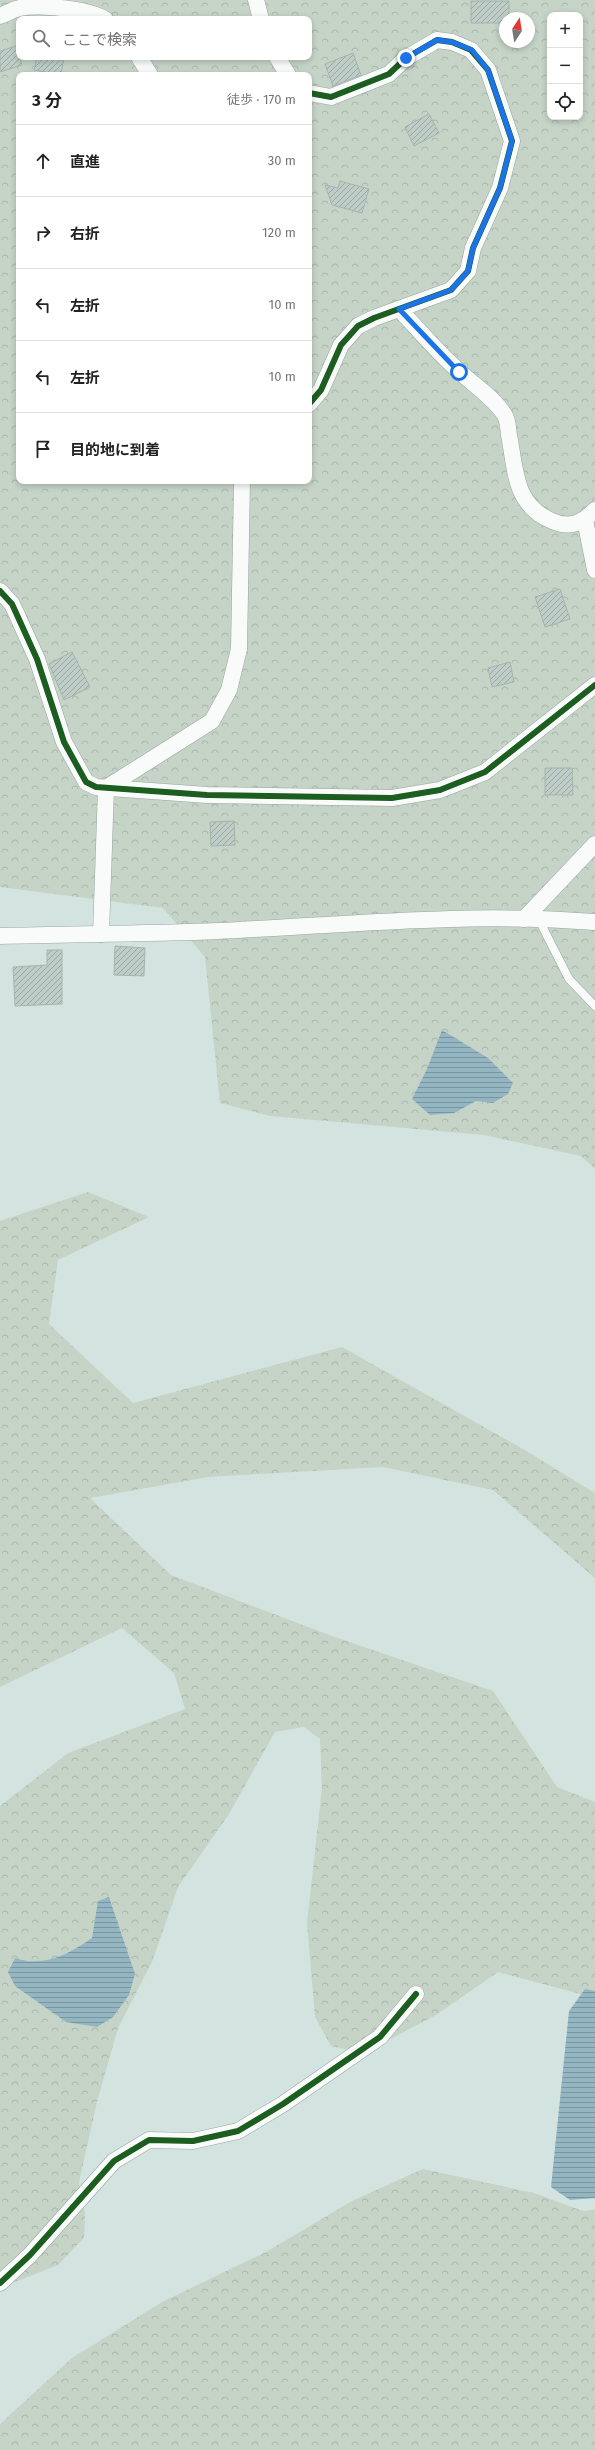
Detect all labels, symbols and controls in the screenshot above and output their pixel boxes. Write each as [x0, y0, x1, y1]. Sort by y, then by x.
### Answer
north arrow [499, 12, 535, 48]
map controls [547, 12, 583, 120]
button: + [547, 12, 583, 48]
search box [16, 16, 312, 60]
icon: search [30, 27, 52, 49]
text: ここで検索 [62, 31, 137, 49]
button: − [547, 48, 583, 84]
route end [397, 49, 415, 67]
button: locate [547, 84, 583, 120]
text: 3 分 [32, 90, 62, 111]
text: 徒歩 · 170 m [227, 92, 296, 107]
icon: ahead [32, 150, 54, 172]
text: 直進 [70, 153, 100, 171]
text: 30 m [268, 153, 296, 168]
icon: right [32, 222, 54, 244]
text: 右折 [70, 225, 100, 243]
text: 120 m [262, 225, 296, 240]
icon: left [32, 294, 54, 316]
text: 左折 [70, 297, 100, 315]
text: 10 m [269, 297, 296, 312]
route start [450, 363, 468, 381]
icon: left [32, 366, 54, 388]
text: 左折 [70, 369, 100, 387]
text: 10 m [269, 369, 296, 384]
icon: arrive [32, 438, 54, 460]
text: 目的地に到着 [70, 441, 160, 459]

